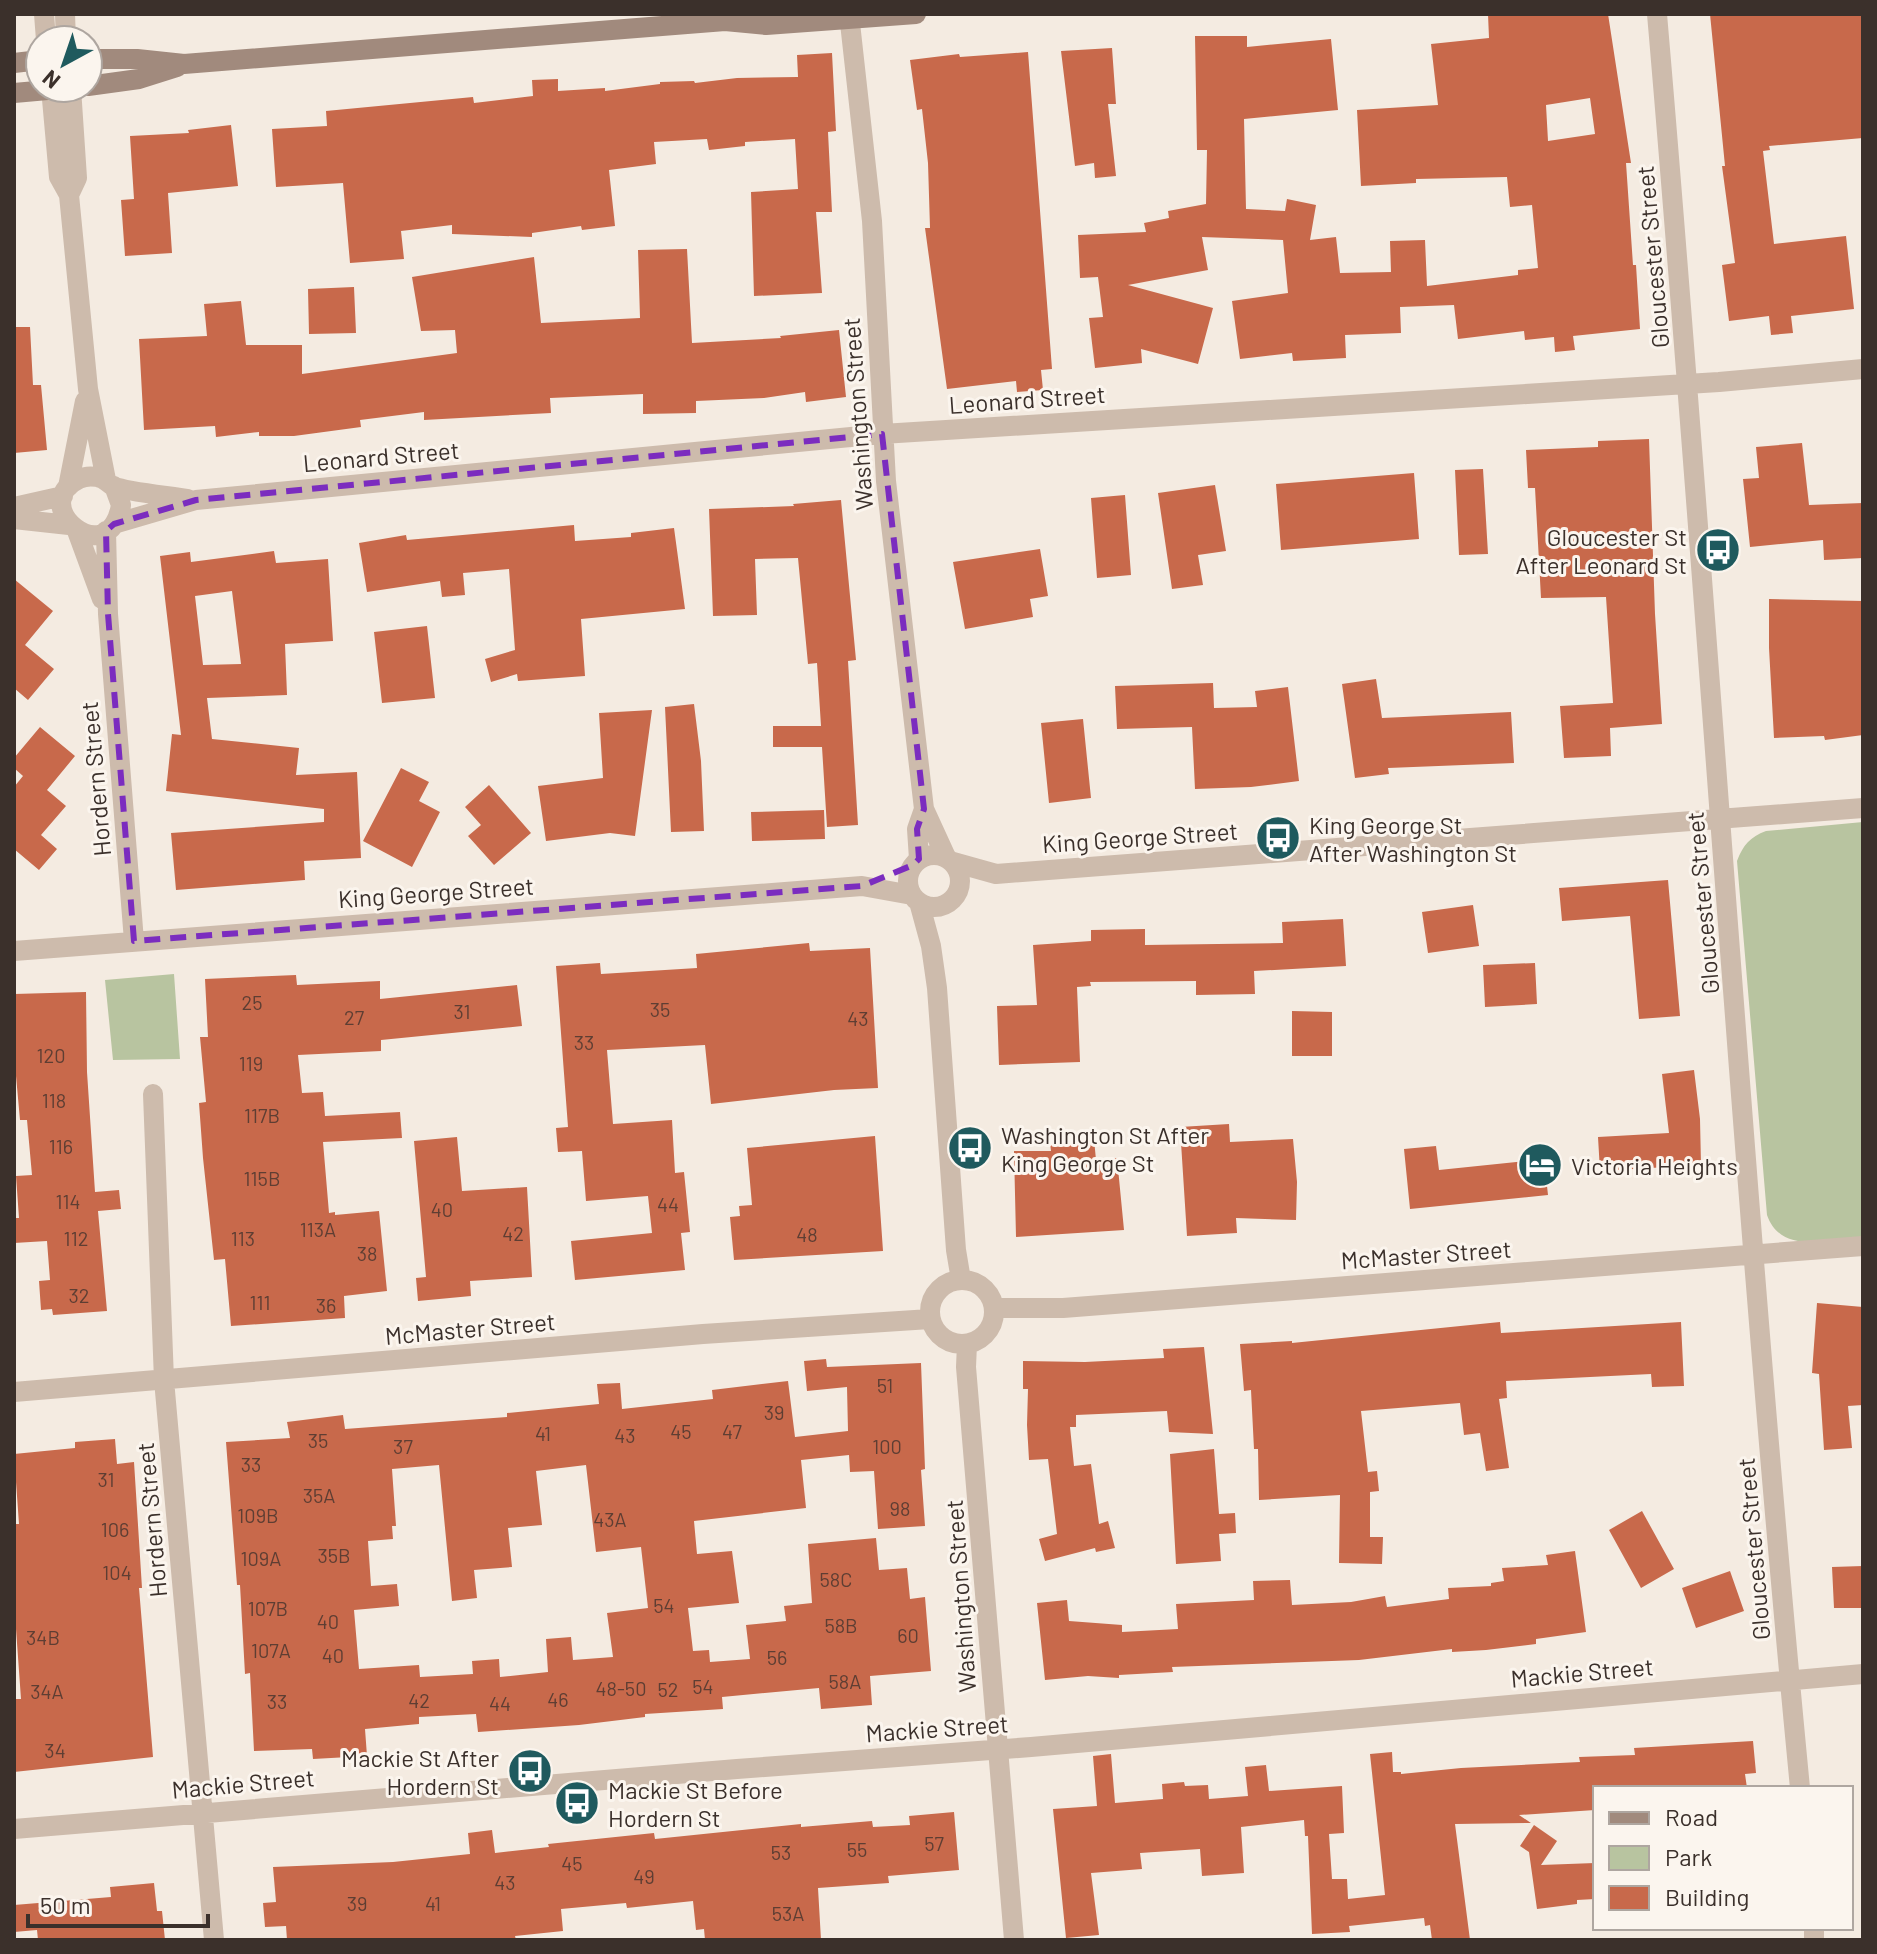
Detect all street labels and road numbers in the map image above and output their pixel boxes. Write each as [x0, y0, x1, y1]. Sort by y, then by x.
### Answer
street label: Gloucester Street [1630, 165, 1674, 349]
street label: Washington Street [836, 317, 878, 511]
street label: Leonard Street [948, 379, 1106, 419]
street label: Leonard Street [302, 435, 460, 477]
street label: Hordern Street [74, 700, 116, 858]
street label: Gloucester Street [1680, 811, 1724, 995]
street label: King George Street [1041, 816, 1239, 858]
street label: King George Street [337, 871, 535, 913]
street label: McMaster Street [1340, 1234, 1512, 1274]
street label: McMaster Street [384, 1306, 556, 1350]
street label: Hordern Street [130, 1441, 172, 1599]
street label: Gloucester Street [1731, 1457, 1775, 1641]
street label: Washington Street [939, 1499, 981, 1693]
street label: Mackie Street [1509, 1651, 1655, 1693]
street label: Mackie Street [865, 1709, 1009, 1747]
street label: Mackie Street [170, 1762, 316, 1804]

